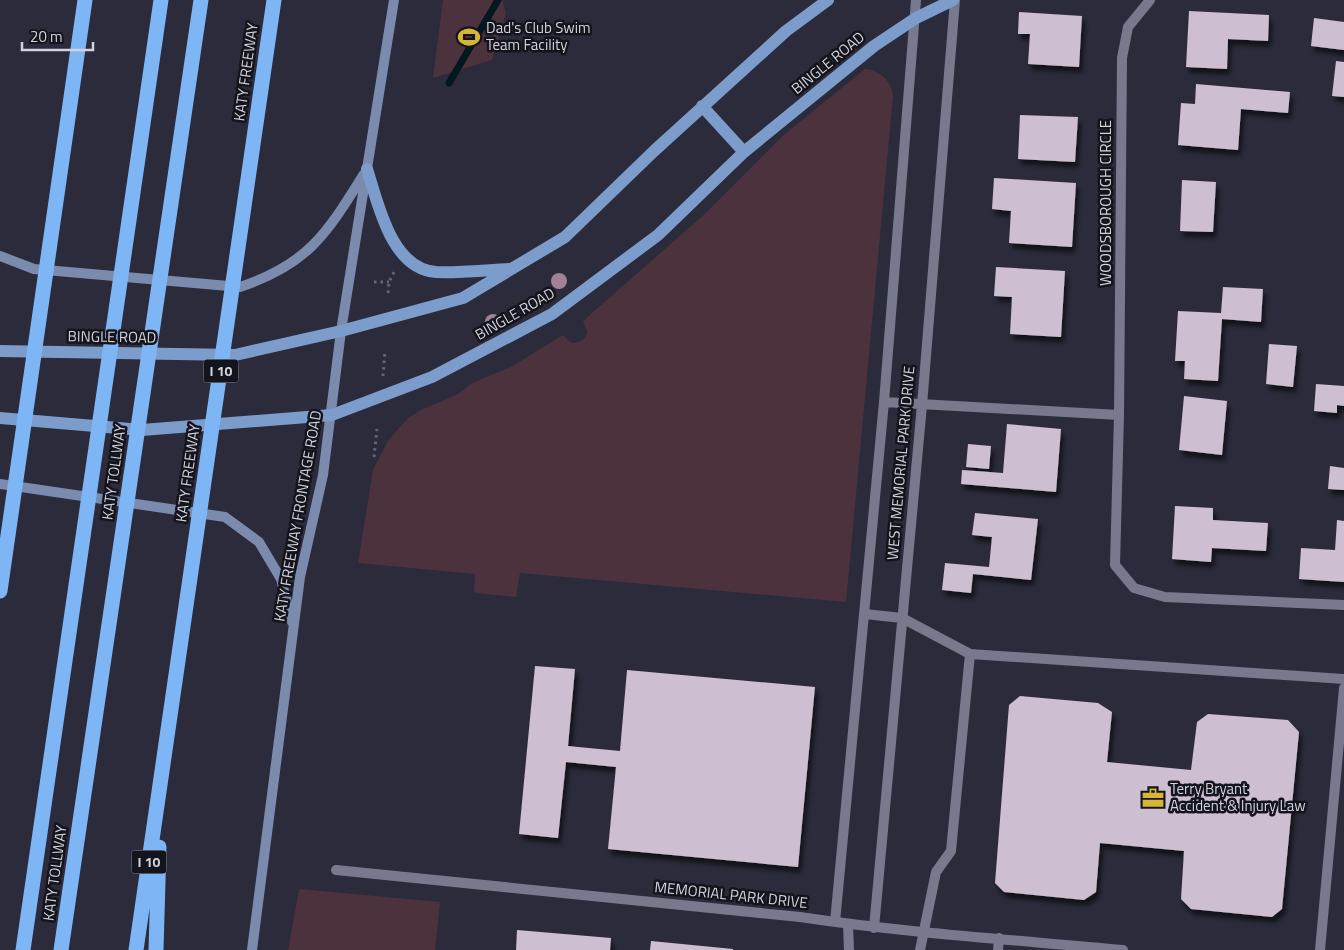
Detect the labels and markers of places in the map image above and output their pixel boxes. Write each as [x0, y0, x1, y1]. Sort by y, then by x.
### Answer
place label: Dad's Club Swim Team Facility [486, 16, 590, 56]
sports icon: Dad's Club Swim Team Facility [456, 24, 482, 50]
place label: Terry Bryant Accident & Injury Law [1170, 777, 1306, 817]
office icon: Terry Bryant Accident & Injury Law [1140, 785, 1166, 811]

